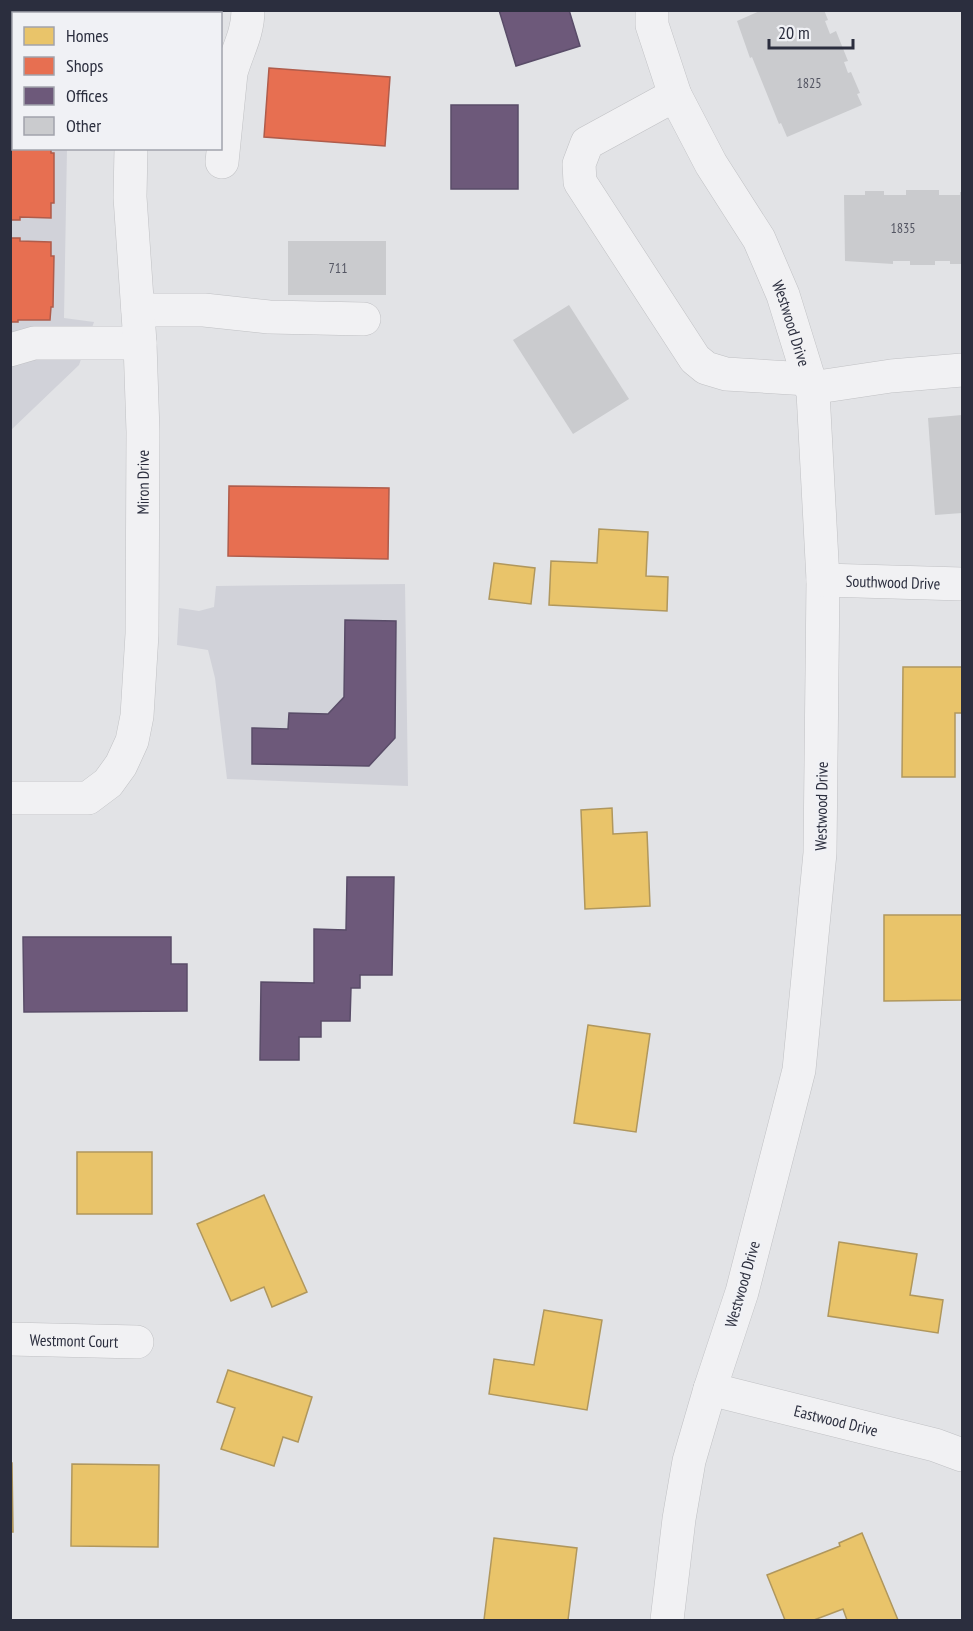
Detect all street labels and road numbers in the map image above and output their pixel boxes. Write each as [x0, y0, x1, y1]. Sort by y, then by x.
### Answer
street label: Westwood Drive [768, 277, 814, 369]
street label: Miron Drive [133, 450, 153, 515]
street label: Southwood Drive [845, 571, 941, 593]
street label: Westwood Drive [810, 761, 832, 851]
street label: Westwood Drive [720, 1238, 764, 1330]
street label: Westmont Court [29, 1329, 119, 1352]
street label: Eastwood Drive [792, 1400, 880, 1440]

